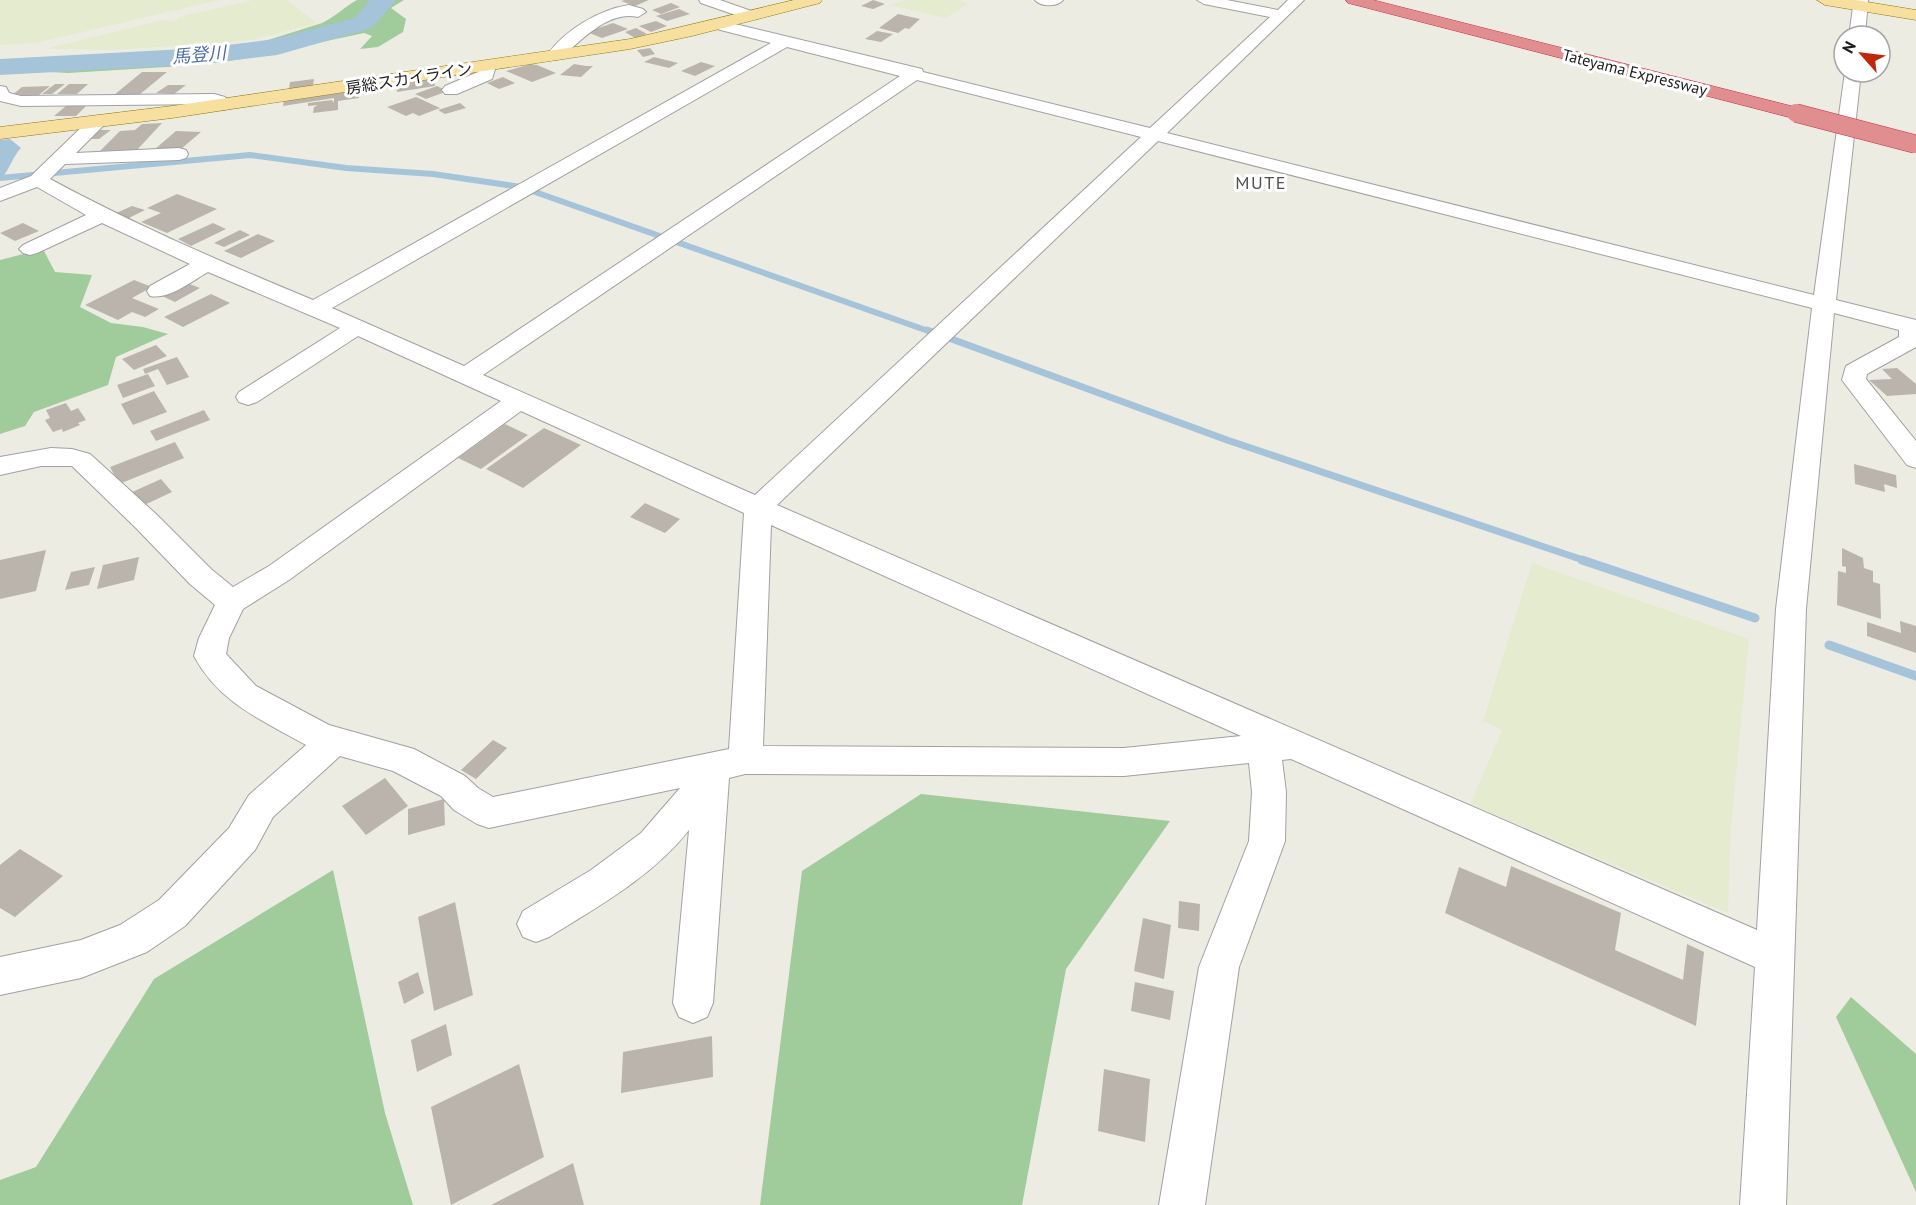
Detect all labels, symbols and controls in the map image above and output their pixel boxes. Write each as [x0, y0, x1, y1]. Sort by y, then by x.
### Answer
north arrow [1832, 24, 1892, 84]
text: N [1837, 38, 1860, 56]
water label: 馬登川 [171, 41, 229, 68]
street label: Tateyama Expressway [1561, 44, 1710, 100]
street label: 房総スカイライン [344, 58, 474, 98]
district label: MUTE [1235, 171, 1287, 194]

